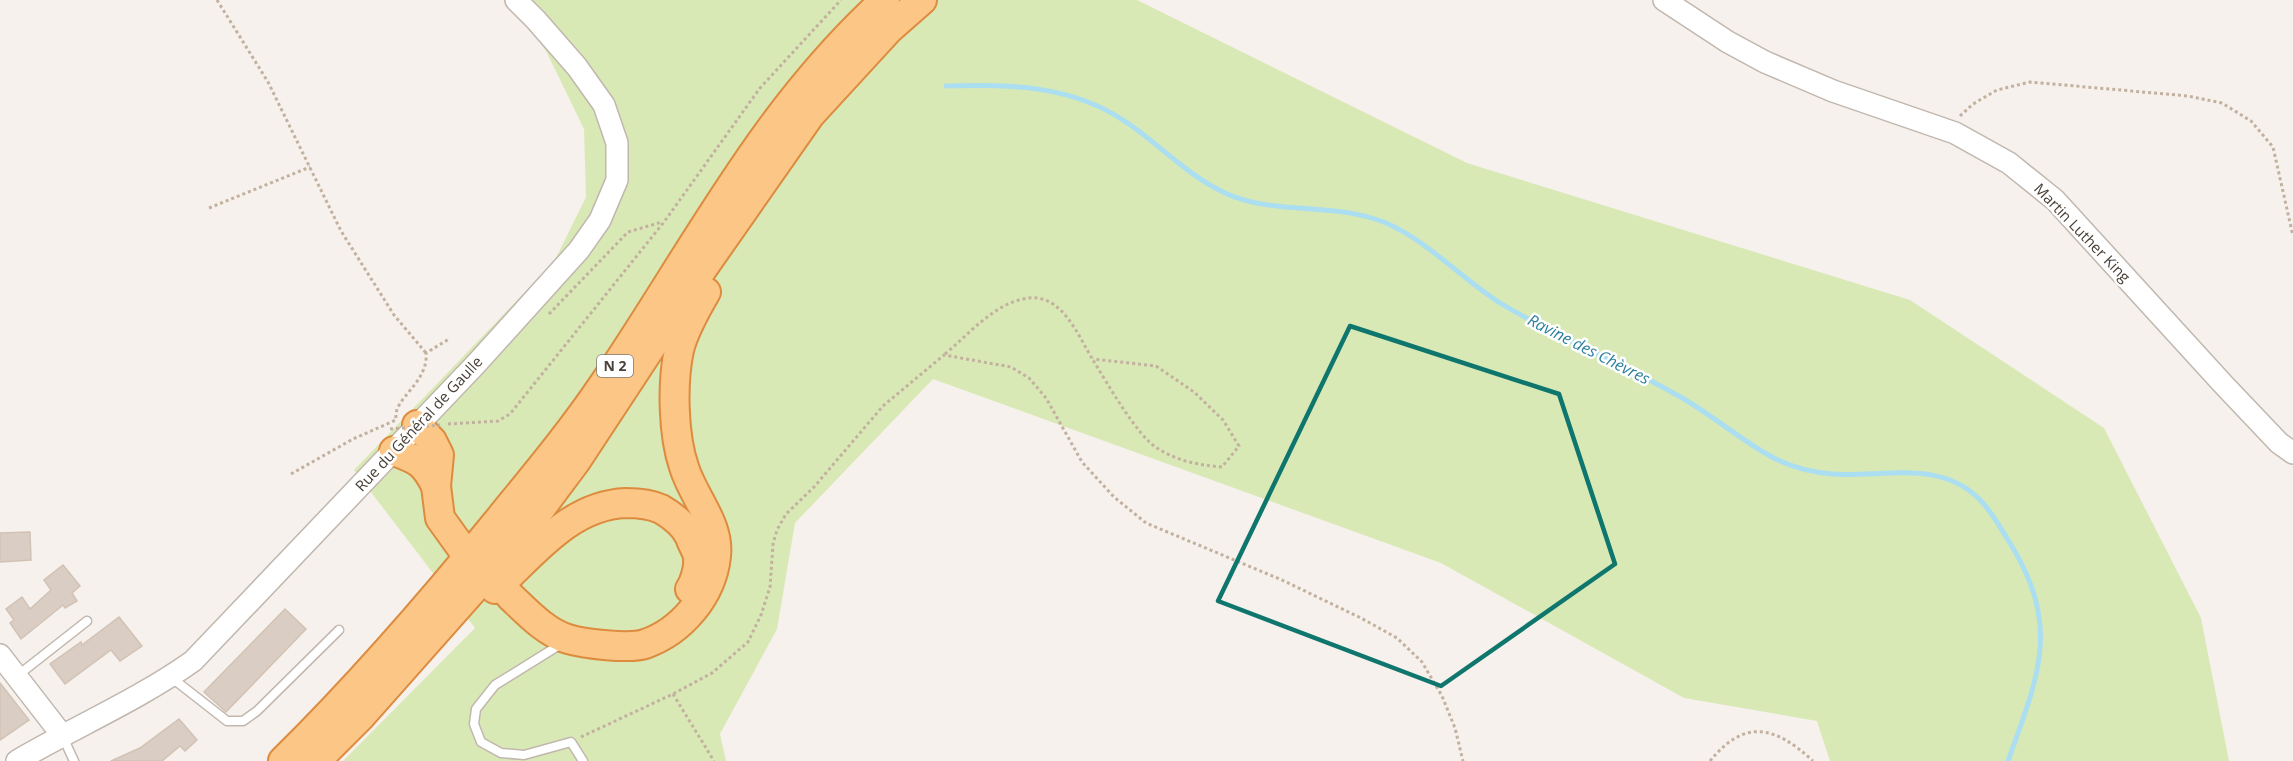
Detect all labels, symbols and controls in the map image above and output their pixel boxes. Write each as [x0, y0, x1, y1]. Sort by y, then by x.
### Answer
street label: Martin Luther King [2030, 178, 2135, 286]
water label: Ravine des Chèvres [1524, 309, 1654, 389]
street label: Rue du Général de Gaulle [350, 351, 486, 495]
road number: N 2 [597, 355, 633, 377]

